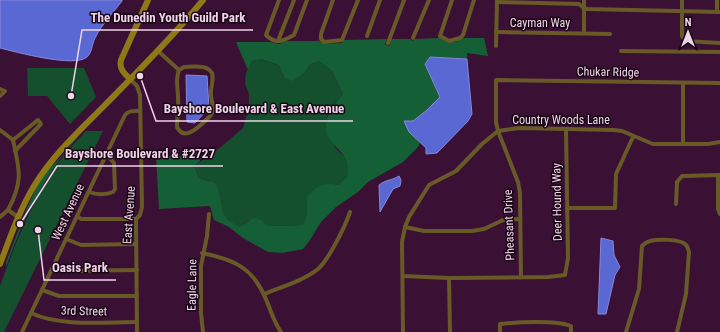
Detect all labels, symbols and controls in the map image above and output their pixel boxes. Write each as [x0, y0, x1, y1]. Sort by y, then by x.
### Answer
callout: The Dunedin Youth Guild Park [82, 5, 253, 30]
text: The Dunedin Youth Guild Park [91, 10, 246, 25]
north arrow [668, 12, 708, 52]
street label: Cayman Way [510, 16, 570, 30]
text: N [685, 16, 692, 29]
street label: Chukar Ridge [577, 64, 640, 80]
callout: Bayshore Boulevard & East Avenue [156, 96, 353, 121]
text: Bayshore Boulevard & East Avenue [164, 101, 344, 116]
street label: Country Woods Lane [512, 113, 610, 127]
callout: Bayshore Boulevard & #2727 [57, 141, 223, 166]
text: Bayshore Boulevard & #2727 [65, 146, 215, 161]
street label: Deer Hound Way [549, 163, 565, 241]
street label: West Avenue [49, 181, 87, 243]
street label: East Avenue [120, 185, 138, 244]
street label: Pheasant Drive [501, 189, 517, 261]
callout: Oasis Park [44, 255, 116, 280]
street label: Eagle Lane [185, 259, 199, 311]
text: Oasis Park [52, 260, 109, 275]
street label: 3rd Street [61, 304, 108, 318]

